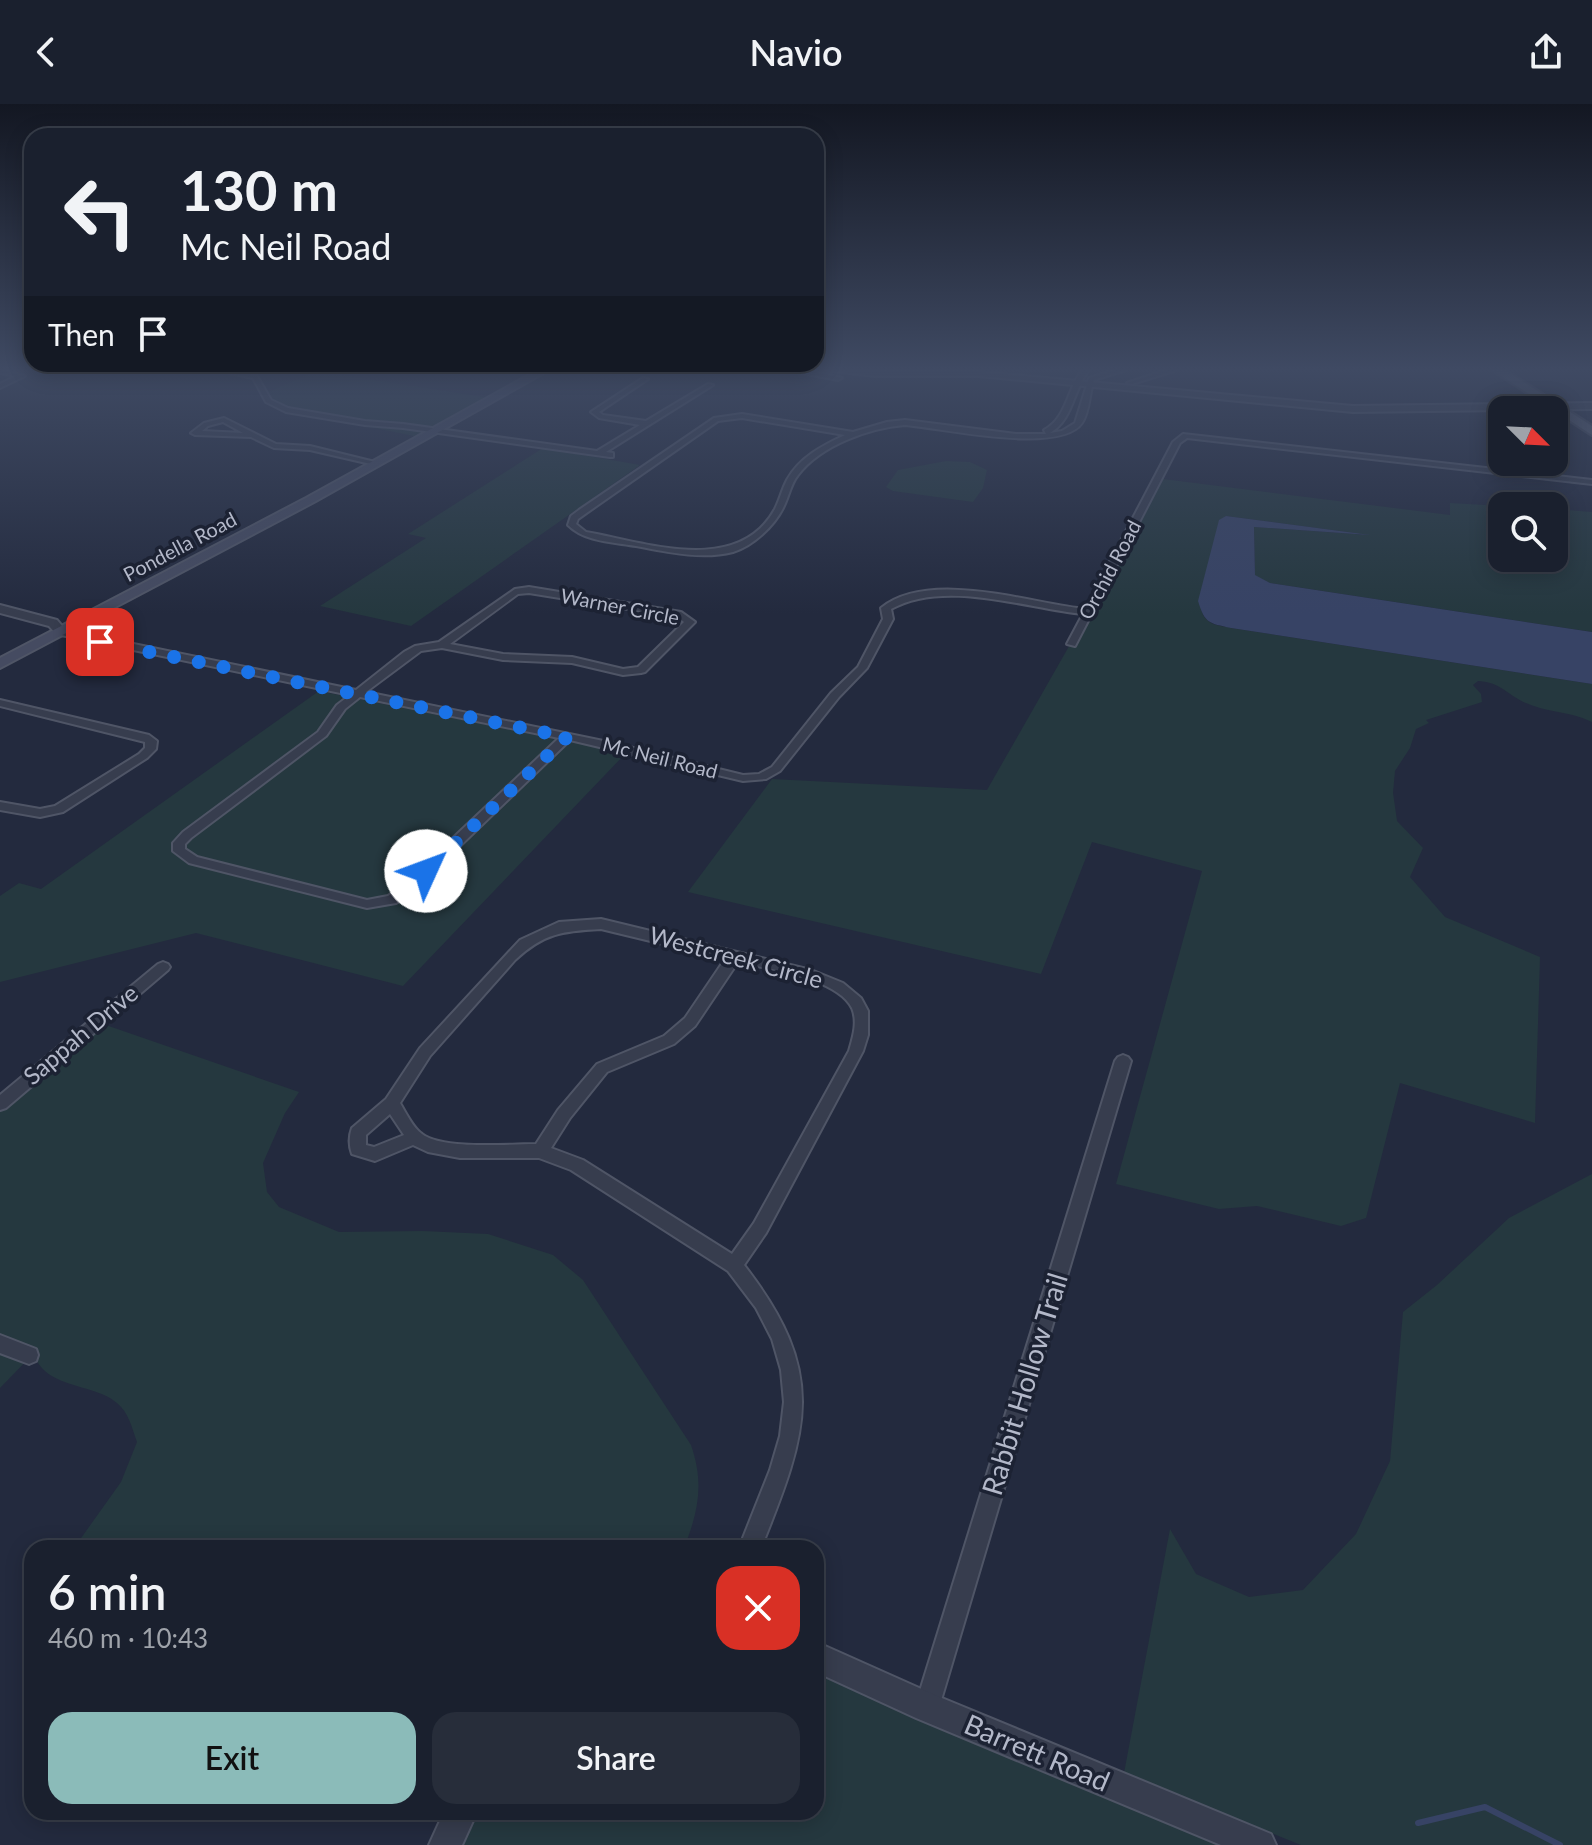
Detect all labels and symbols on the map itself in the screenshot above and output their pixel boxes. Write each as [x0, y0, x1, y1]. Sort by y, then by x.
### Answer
north arrow [1488, 396, 1568, 476]
street label: Pondella Road [119, 506, 240, 586]
street label: Orchid Road [1073, 516, 1145, 623]
street label: Warner Circle [559, 583, 682, 629]
pin [66, 608, 134, 676]
street label: Mc Neil Road [600, 731, 720, 783]
position arrow [384, 829, 468, 913]
street label: Westcreek Circle [647, 919, 826, 994]
street label: Sappah Drive [17, 978, 143, 1090]
street label: Rabbit Hollow Trail [974, 1268, 1074, 1499]
street label: Barrett Road [960, 1706, 1115, 1798]

